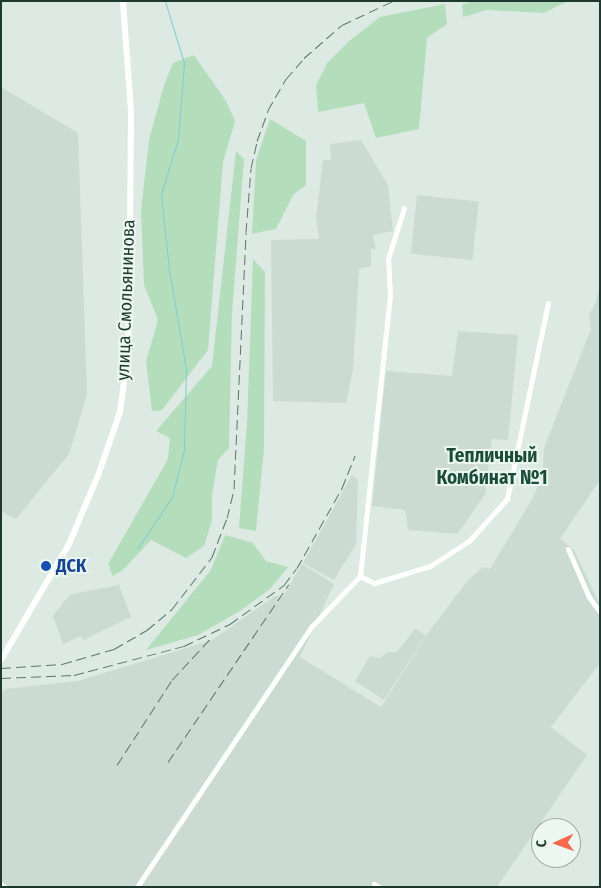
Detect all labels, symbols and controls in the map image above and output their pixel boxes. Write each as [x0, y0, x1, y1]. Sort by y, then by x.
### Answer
street label: улица Смольянинова [112, 219, 140, 381]
district label: Тепличный Комбинат №1 [436, 445, 548, 489]
place label: ДСК [56, 555, 86, 577]
marker: ДСК [40, 560, 52, 572]
north arrow [531, 818, 581, 868]
text: С [533, 840, 550, 847]

